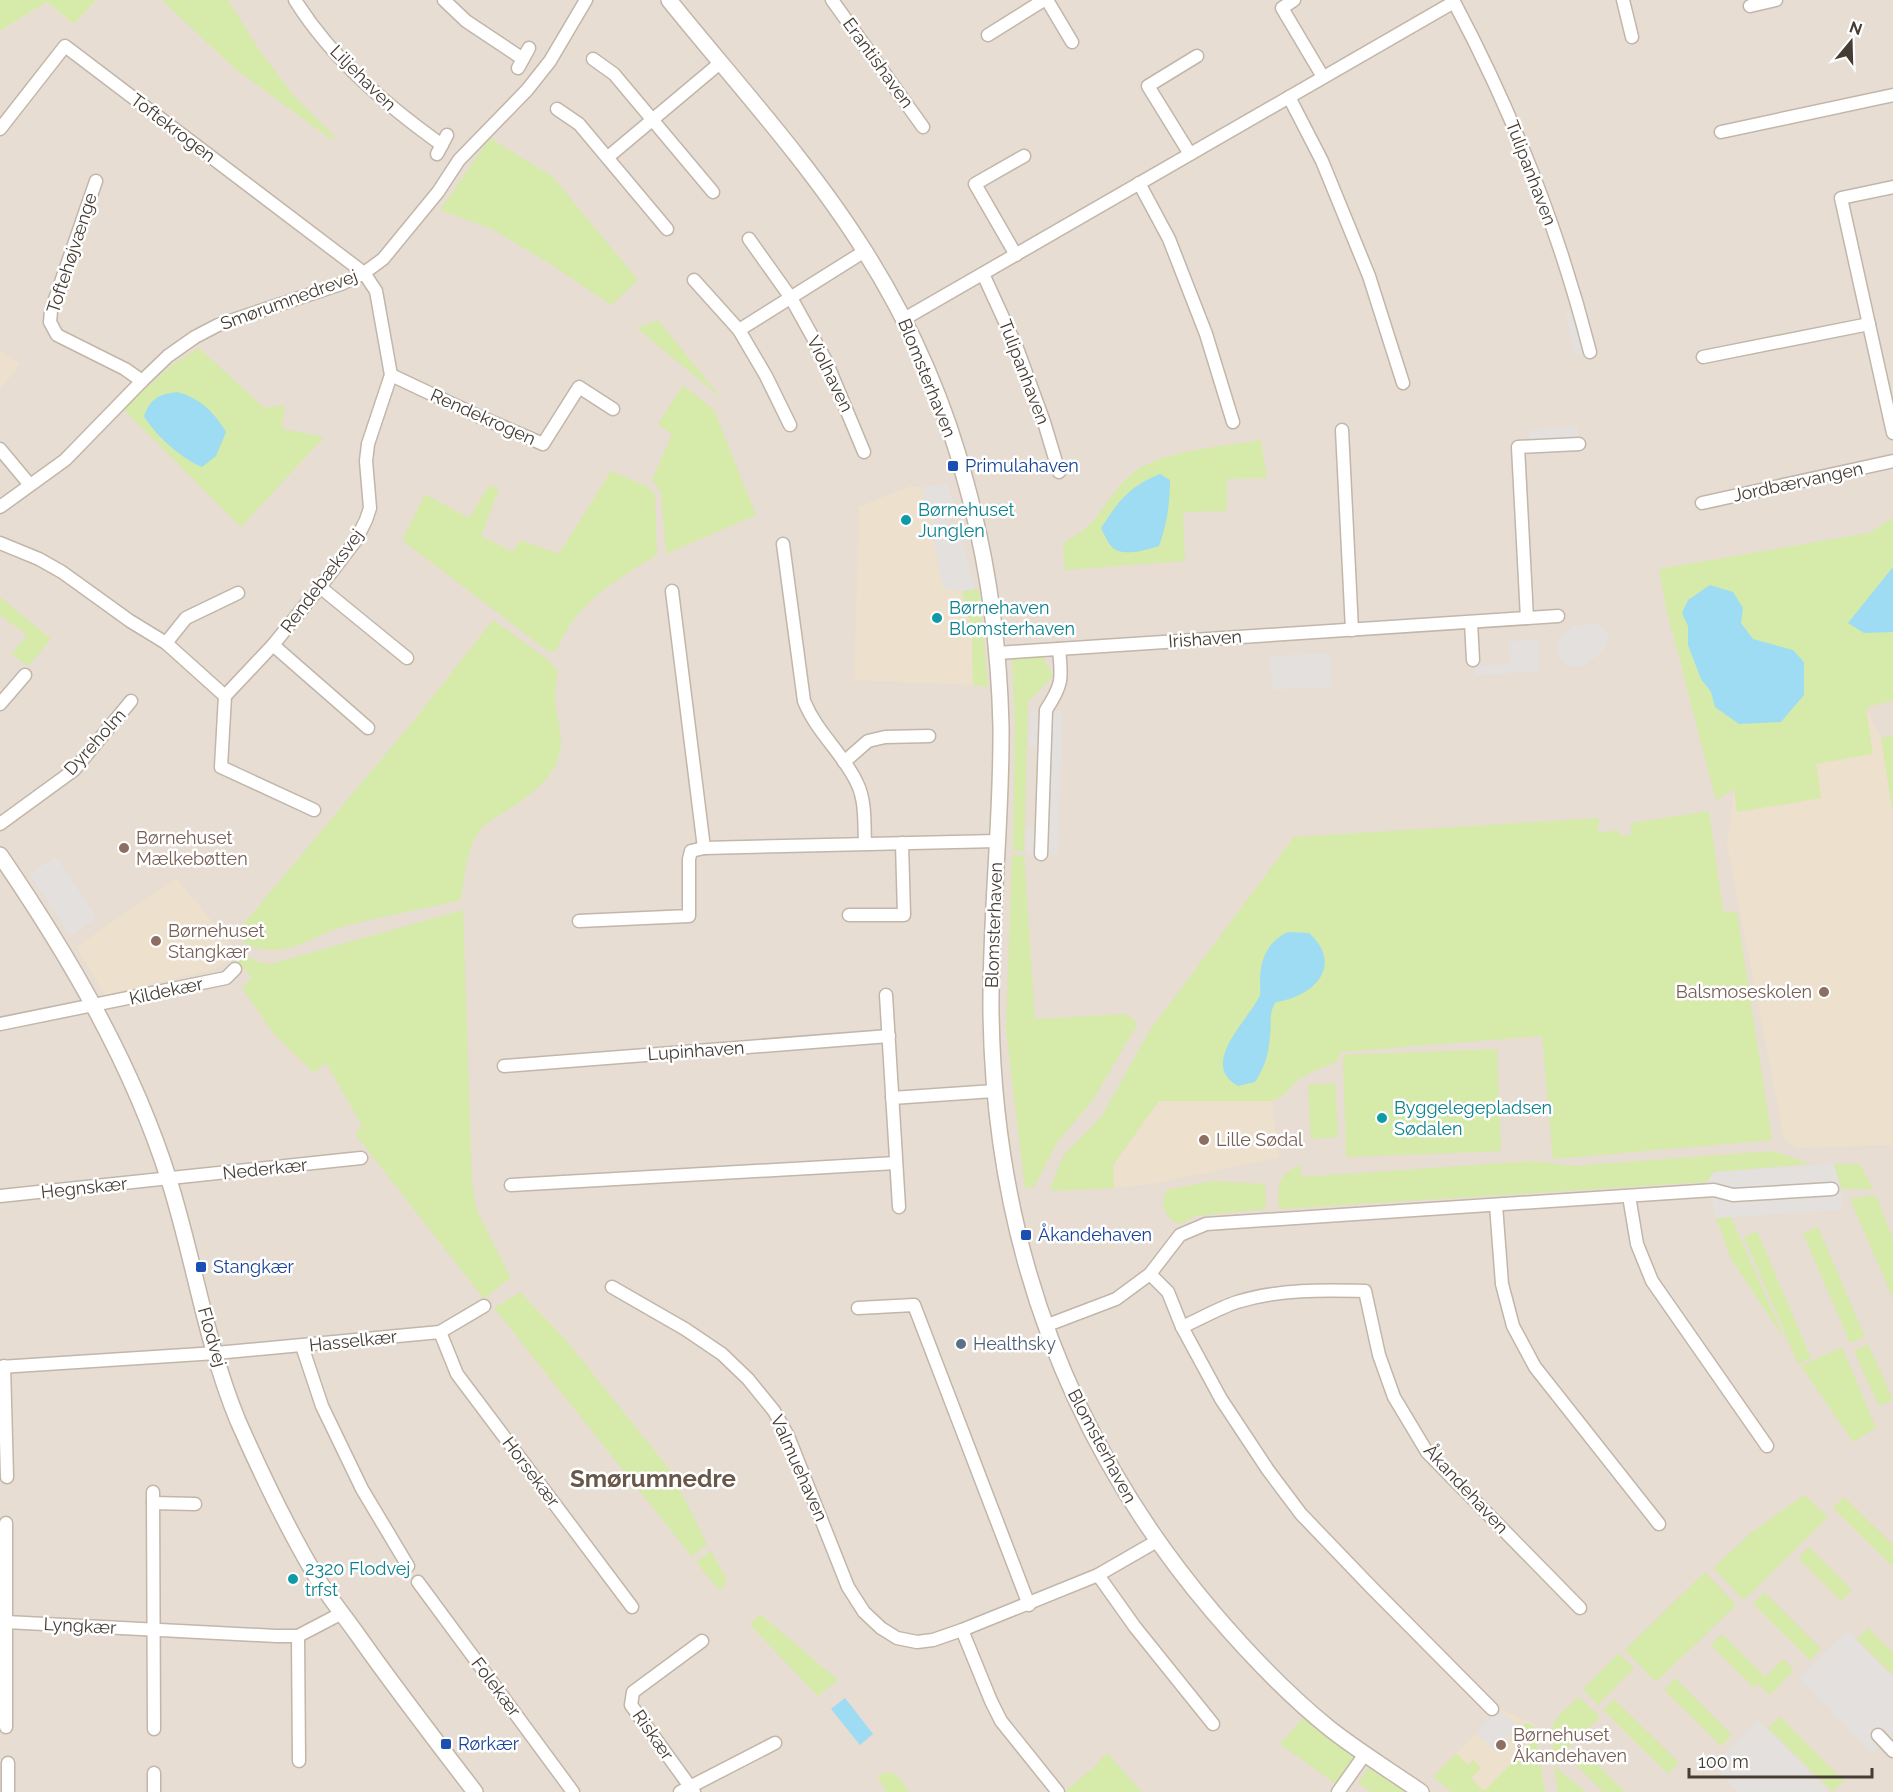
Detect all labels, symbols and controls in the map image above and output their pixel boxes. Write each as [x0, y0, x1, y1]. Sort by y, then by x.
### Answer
north arrow [1821, 12, 1881, 72]
street label: Erantishaven [839, 14, 918, 112]
text: N [1847, 17, 1865, 39]
street label: Liljehaven [326, 40, 401, 115]
street label: Toftekrogen [127, 89, 220, 166]
street label: Tulipanhaven [1502, 117, 1561, 228]
street label: Toftehøjvænge [42, 190, 101, 316]
street label: Smørumnedrevej [217, 265, 360, 334]
street label: Blomsterhaven [894, 315, 961, 440]
street label: Tulipanhaven [995, 316, 1054, 427]
street label: Violhaven [803, 332, 858, 415]
street label: Rendekrogen [427, 384, 539, 449]
place label: Primulahaven [965, 455, 1079, 476]
street label: Jordbærvangen [1731, 457, 1865, 506]
marker: Primulahaven [946, 459, 960, 473]
place label: Børnehuset Junglen [918, 499, 1014, 541]
marker: Børnehuset Junglen [899, 513, 913, 527]
street label: Rendebæksvej [276, 525, 367, 637]
place label: Børnehaven Blomsterhaven [949, 597, 1075, 639]
marker: Børnehaven Blomsterhaven [930, 611, 944, 625]
street label: Irishaven [1167, 625, 1242, 652]
street label: Dyreholm [59, 704, 130, 779]
place label: Børnehuset Mælkebøtten [136, 827, 248, 869]
marker: Børnehuset Mælkebøtten [117, 841, 131, 855]
street label: Blomsterhaven [981, 862, 1006, 988]
place label: Børnehuset Stangkær [168, 920, 264, 962]
marker: Børnehuset Stangkær [149, 934, 163, 948]
street label: Kildekær [127, 972, 205, 1009]
place label: Balsmoseskolen [1676, 981, 1812, 1002]
marker: Balsmoseskolen [1817, 985, 1831, 999]
street label: Lupinhaven [647, 1037, 745, 1064]
place label: Byggelegepladsen Sødalen [1394, 1097, 1552, 1139]
marker: Byggelegepladsen Sødalen [1375, 1111, 1389, 1125]
place label: Lille Sødal [1216, 1129, 1303, 1150]
marker: Lille Sødal [1197, 1133, 1211, 1147]
street label: Nederkær [222, 1154, 309, 1183]
street label: Hegnskær [40, 1172, 129, 1202]
place label: Åkandehaven [1038, 1223, 1152, 1245]
marker: Åkandehaven [1019, 1228, 1033, 1242]
place label: Stangkær [213, 1256, 295, 1277]
marker: Stangkær [194, 1260, 208, 1274]
street label: Flodvej [194, 1305, 231, 1369]
street label: Hasselkær [308, 1325, 399, 1356]
place label: Healthsky [973, 1333, 1056, 1354]
marker: Healthsky [954, 1337, 968, 1351]
street label: Blomsterhaven [1064, 1385, 1141, 1506]
street label: Valmuehaven [767, 1411, 832, 1524]
street label: Horsekær [498, 1433, 565, 1511]
street label: Åkandehaven [1420, 1439, 1514, 1538]
district label: Smørumnedre [570, 1464, 736, 1493]
place label: 2320 Flodvej trfst [305, 1558, 410, 1600]
marker: 2320 Flodvej trfst [286, 1572, 300, 1586]
street label: Lyngkær [43, 1613, 118, 1638]
street label: Folekær [467, 1653, 526, 1721]
street label: Riskær [628, 1705, 679, 1765]
place label: Børnehuset Åkandehaven [1513, 1724, 1627, 1766]
place label: Rørkær [458, 1733, 520, 1754]
marker: Rørkær [439, 1737, 453, 1751]
marker: Børnehuset Åkandehaven [1494, 1738, 1508, 1752]
scale bar [1689, 1741, 1872, 1779]
text: 100 m [1698, 1751, 1749, 1772]

